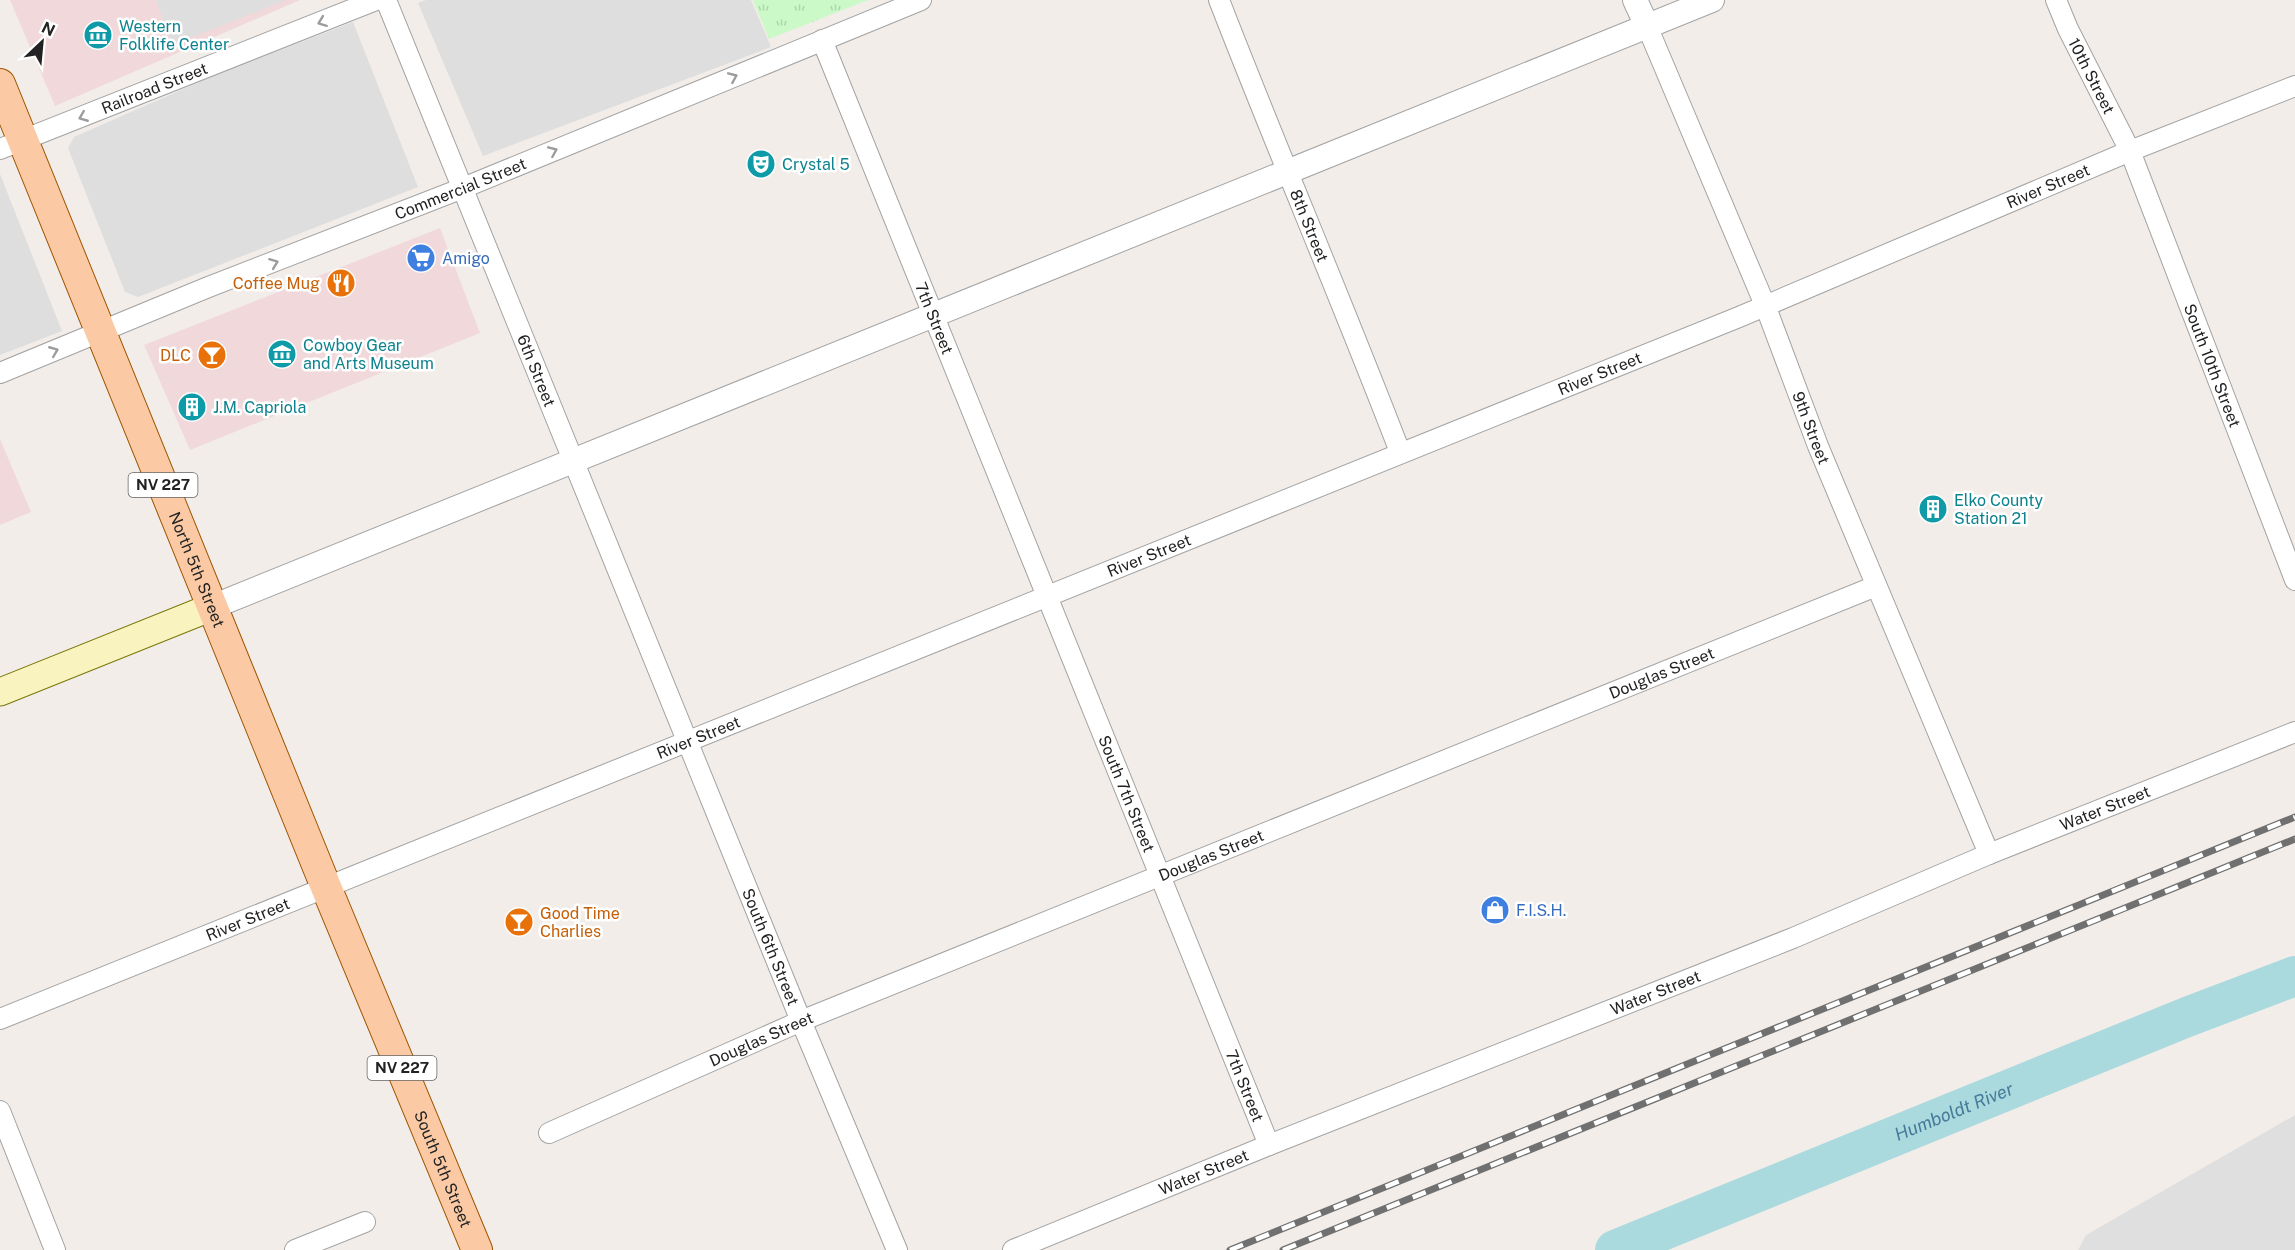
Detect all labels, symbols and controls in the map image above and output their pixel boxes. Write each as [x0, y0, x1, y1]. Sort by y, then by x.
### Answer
north arrow [12, 12, 72, 72]
one-way arrow [317, 14, 328, 27]
place label: Western Folklife Center [119, 17, 229, 54]
text: N [39, 18, 58, 40]
museum icon: Western Folklife Center [82, 19, 114, 51]
street label: 10th Street [2064, 35, 2119, 117]
street label: Railroad Street [99, 59, 210, 118]
one-way arrow [727, 72, 738, 84]
one-way arrow [78, 110, 88, 123]
one-way arrow [546, 146, 557, 158]
theatre icon: Crystal 5 [745, 148, 777, 180]
street label: Commercial Street [392, 154, 529, 224]
place label: Crystal 5 [782, 155, 850, 174]
street label: River Street [2004, 160, 2093, 212]
street label: 8th Street [1286, 187, 1332, 265]
supermarket icon: Amigo [405, 242, 437, 274]
place label: Amigo [442, 249, 490, 268]
one-way arrow [268, 257, 279, 270]
restaurant icon: Coffee Mug [325, 267, 357, 299]
place label: Coffee Mug [233, 274, 320, 293]
street label: 7th Street [911, 280, 957, 357]
street label: South 10th Street [2180, 301, 2244, 430]
street label: 6th Street [513, 332, 559, 410]
place label: Cowboy Gear and Arts Museum [303, 336, 434, 373]
museum icon: Cowboy Gear and Arts Museum [266, 338, 298, 370]
bar icon: DLC [196, 339, 228, 371]
one-way arrow [48, 346, 59, 358]
place label: DLC [160, 346, 191, 365]
street label: River Street [1555, 348, 1644, 399]
street label: 9th Street [1788, 389, 1833, 467]
building icon: J.M. Capriola [176, 391, 208, 423]
place label: J.M. Capriola [213, 398, 306, 417]
road number: NV 227 [128, 473, 198, 497]
place label: Elko County Station 21 [1954, 491, 2043, 528]
building icon: Elko County Station 21 [1917, 493, 1949, 525]
street label: North 5th Street [165, 509, 229, 630]
street label: River Street [1104, 530, 1194, 581]
street label: Douglas Street [1606, 644, 1717, 703]
street label: River Street [654, 712, 743, 763]
street label: South 7th Street [1094, 733, 1159, 855]
street label: Water Street [2057, 782, 2153, 835]
street label: Douglas Street [1156, 826, 1266, 885]
street label: South 6th Street [738, 886, 803, 1008]
street label: River Street [203, 894, 292, 945]
shop icon: F.I.S.H. [1479, 894, 1511, 926]
place label: F.I.S.H. [1516, 901, 1566, 920]
place label: Good Time Charlies [540, 904, 620, 941]
bar icon: Good Time Charlies [503, 906, 535, 938]
street label: Water Street [1608, 967, 1703, 1019]
street label: Douglas Street [706, 1008, 816, 1071]
street label: 7th Street [1222, 1047, 1268, 1125]
road number: NV 227 [368, 1056, 436, 1080]
water label: Humboldt River [1891, 1078, 2016, 1145]
street label: South 5th Street [410, 1108, 476, 1230]
street label: Water Street [1156, 1145, 1251, 1199]

